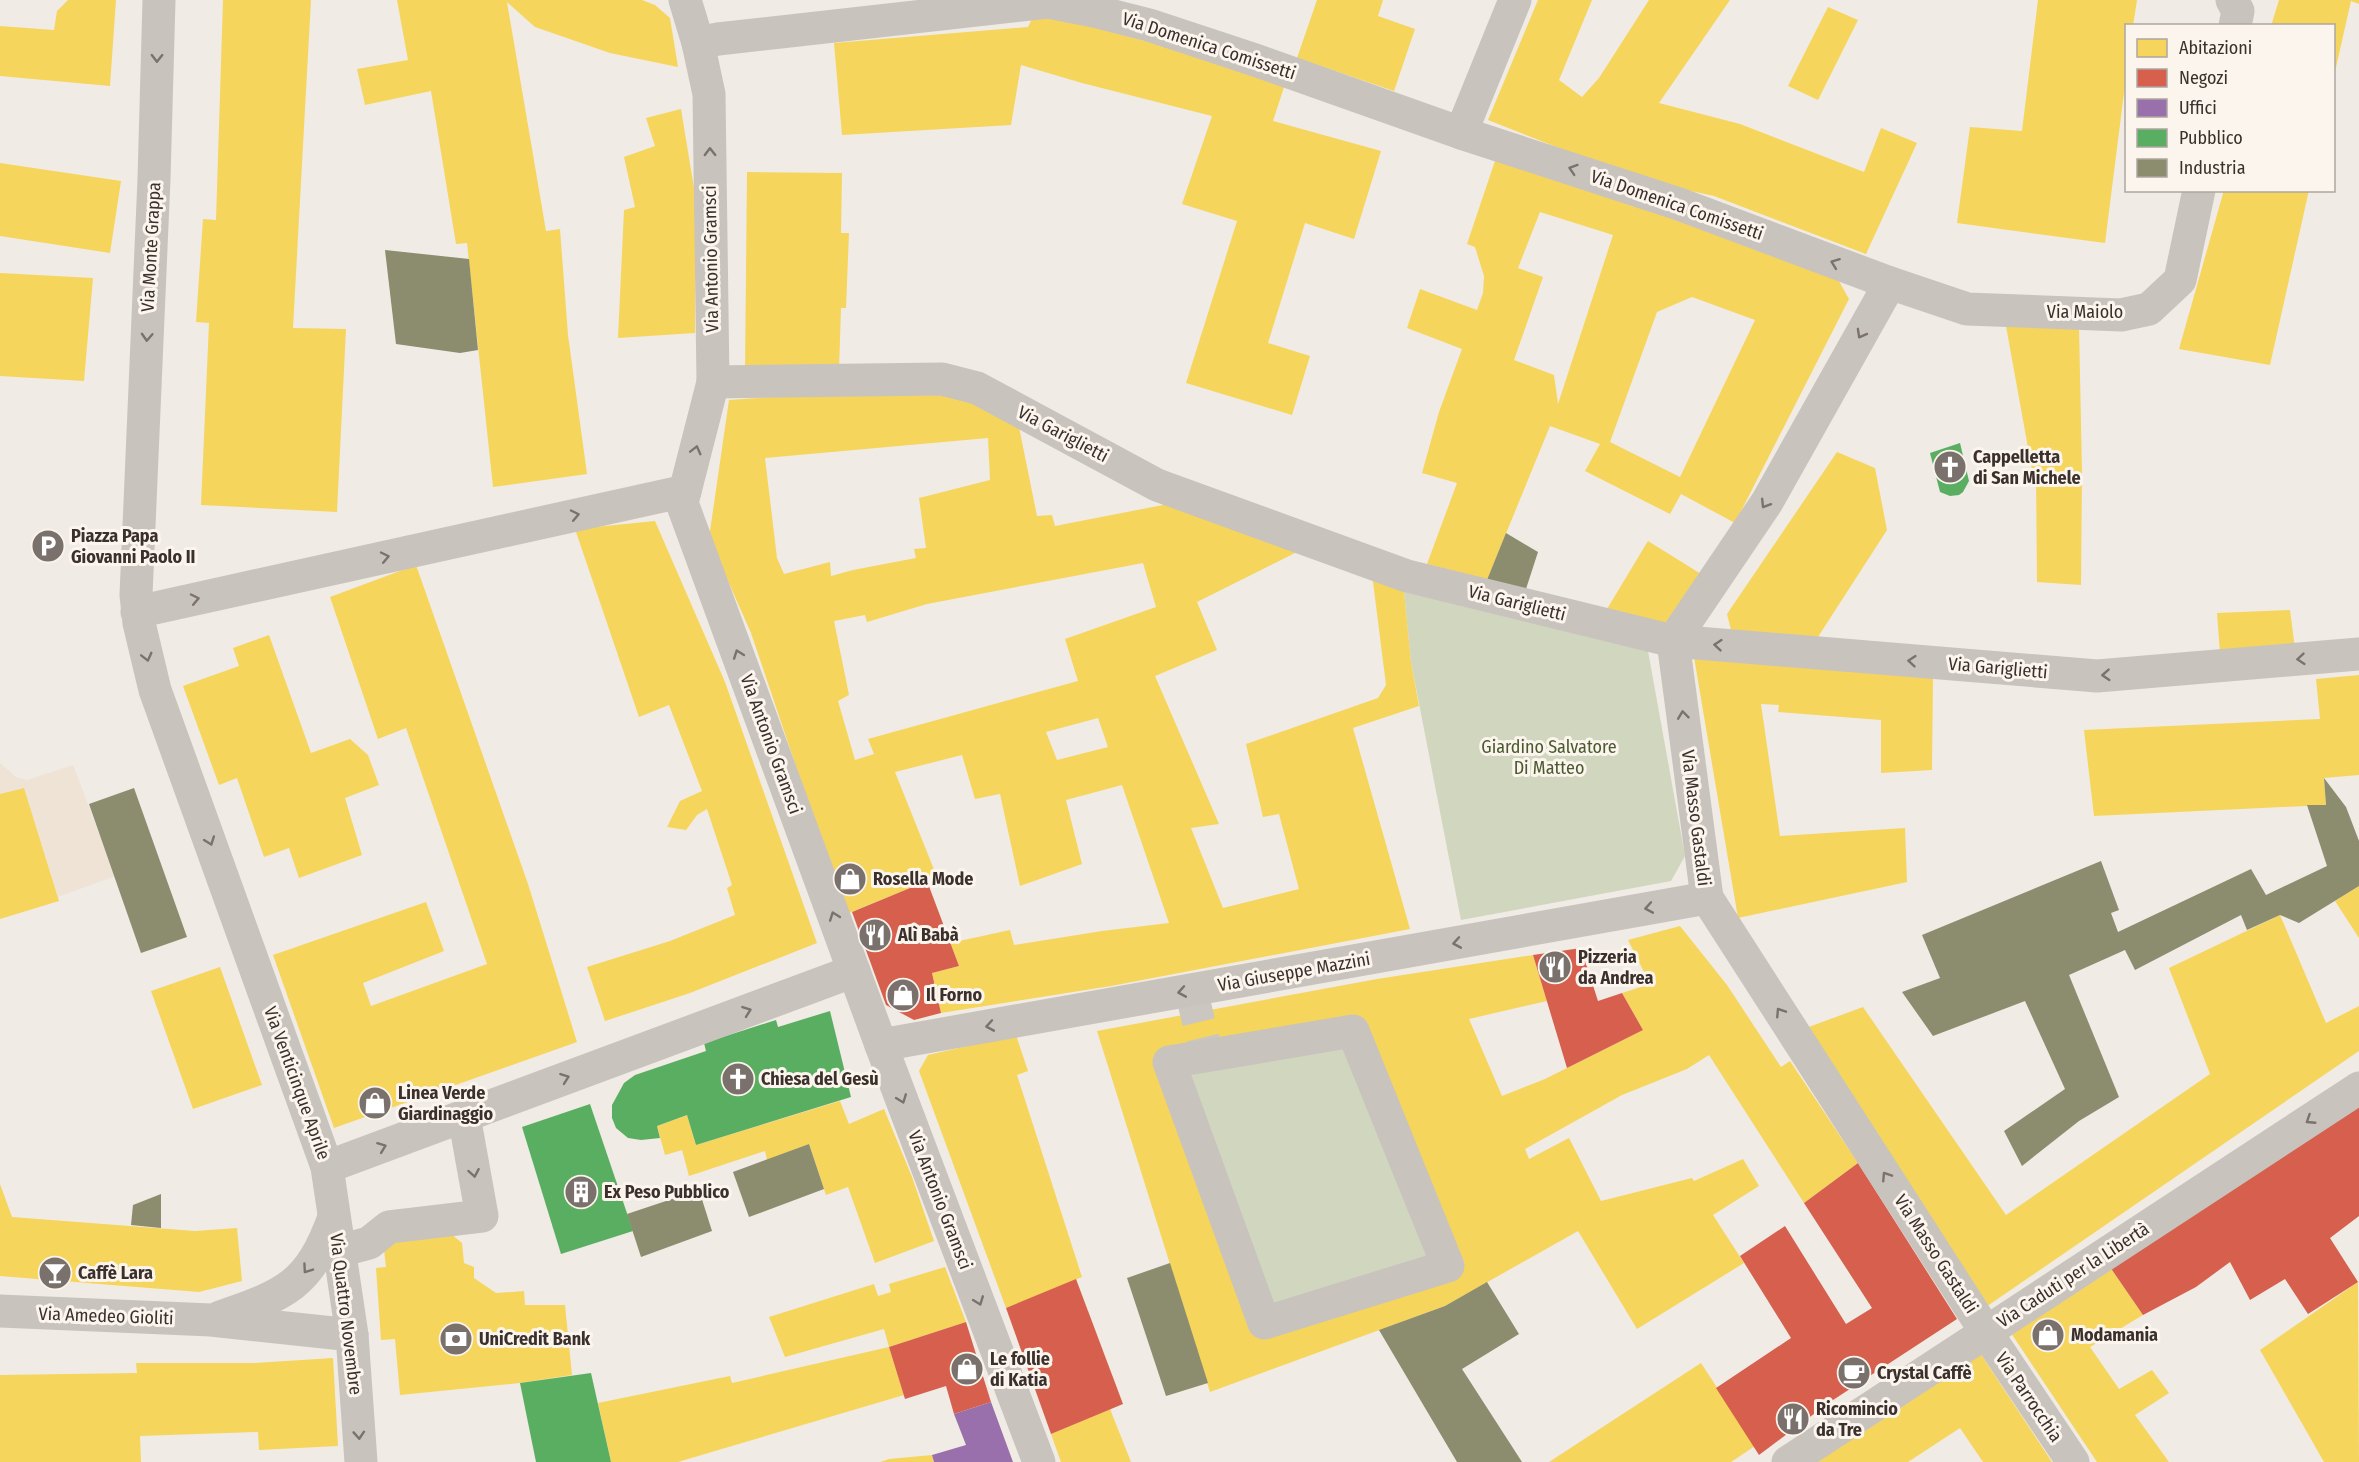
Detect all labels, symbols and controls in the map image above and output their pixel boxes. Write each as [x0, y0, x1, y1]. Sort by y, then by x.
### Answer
street label: Via Domenica Comissetti [1120, 8, 1298, 84]
legend [2125, 24, 2335, 192]
text: Abitazioni [2179, 37, 2252, 59]
one-way arrow [151, 54, 164, 63]
text: Negozi [2179, 67, 2228, 89]
text: Uffici [2179, 97, 2217, 119]
text: Pubblico [2179, 127, 2243, 149]
one-way arrow [704, 147, 716, 156]
text: Industria [2179, 157, 2246, 179]
one-way arrow [1568, 164, 1579, 176]
street label: Via Domenica Comissetti [1588, 165, 1766, 245]
street label: Via Monte Grappa [137, 181, 165, 312]
street label: Via Antonio Gramsci [699, 185, 723, 333]
one-way arrow [1830, 257, 1841, 270]
street label: Via Maiolo [2047, 301, 2123, 323]
one-way arrow [1857, 328, 1868, 339]
one-way arrow [140, 333, 153, 342]
street label: Via Gariglietti [1014, 401, 1112, 467]
one-way arrow [689, 445, 701, 455]
place label: Cappelletta di San Michele [1973, 446, 2081, 489]
church icon: Cappelletta di San Michele [1932, 449, 1968, 485]
one-way arrow [1761, 498, 1773, 508]
one-way arrow [570, 509, 580, 522]
place label: Piazza Papa Giovanni Paolo II [71, 525, 195, 568]
parking icon: Piazza Papa Giovanni Paolo II [30, 528, 66, 564]
one-way arrow [380, 551, 390, 564]
street label: Via Gariglietti [1466, 580, 1568, 626]
one-way arrow [189, 593, 199, 606]
one-way arrow [1713, 639, 1722, 652]
one-way arrow [733, 649, 745, 660]
one-way arrow [139, 652, 152, 662]
one-way arrow [2296, 652, 2305, 665]
street label: Via Gariglietti [1947, 653, 2049, 683]
one-way arrow [1907, 655, 1917, 668]
one-way arrow [2102, 668, 2111, 681]
street label: Via Antonio Gramsci [736, 671, 806, 817]
one-way arrow [1677, 710, 1690, 719]
park label: Giardino Salvatore Di Matteo [1481, 736, 1617, 779]
street label: Via Masso Gastaldi [1677, 749, 1715, 887]
one-way arrow [202, 835, 215, 846]
shop icon: Rosella Mode [832, 861, 868, 897]
place label: Rosella Mode [873, 868, 973, 890]
one-way arrow [1644, 901, 1654, 914]
one-way arrow [829, 911, 841, 922]
restaurant icon: Alì Babà [857, 917, 893, 953]
place label: Alì Babà [897, 924, 959, 946]
one-way arrow [1452, 936, 1462, 948]
place label: Pizzeria da Andrea [1578, 946, 1654, 989]
street label: Via Giuseppe Mazzini [1216, 948, 1372, 996]
restaurant icon: Pizzeria da Andrea [1537, 949, 1573, 985]
shop icon: Il Forno [885, 977, 921, 1013]
place label: Il Forno [926, 984, 982, 1006]
one-way arrow [1178, 985, 1187, 997]
street label: Via Venticinque Aprile [259, 1003, 335, 1163]
one-way arrow [741, 1005, 752, 1018]
one-way arrow [1776, 1008, 1787, 1019]
one-way arrow [986, 1019, 995, 1031]
church icon: Chiesa del Gesù [720, 1061, 756, 1097]
place label: Chiesa del Gesù [761, 1068, 879, 1090]
one-way arrow [559, 1073, 569, 1086]
place label: Linea Verde Giardinaggio [398, 1082, 494, 1125]
shop icon: Linea Verde Giardinaggio [357, 1085, 393, 1121]
one-way arrow [895, 1093, 907, 1104]
one-way arrow [2306, 1113, 2316, 1125]
street label: Via Antonio Gramsci [903, 1127, 977, 1273]
one-way arrow [376, 1141, 387, 1154]
one-way arrow [467, 1168, 480, 1178]
one-way arrow [1882, 1172, 1893, 1183]
building icon: Ex Peso Pubblico [563, 1174, 599, 1210]
place label: Ex Peso Pubblico [604, 1181, 730, 1203]
street label: Via Masso Gastaldi [1889, 1191, 1983, 1317]
street label: Via Caduti per la Libertà [1993, 1218, 2153, 1332]
street label: Via Quattro Novembre [325, 1232, 367, 1396]
bar icon: Caffè Lara [37, 1255, 73, 1291]
place label: Caffè Lara [78, 1262, 153, 1284]
one-way arrow [303, 1262, 314, 1273]
one-way arrow [971, 1296, 984, 1306]
street label: Via Amedeo Gioliti [38, 1303, 174, 1329]
shop icon: Modamania [2030, 1317, 2066, 1353]
bank icon: UniCredit Bank [438, 1321, 474, 1357]
place label: Modamania [2071, 1324, 2158, 1346]
place label: UniCredit Bank [479, 1328, 591, 1350]
place label: Le follie di Katia [990, 1348, 1050, 1391]
street label: Via Parrocchia [1991, 1348, 2067, 1446]
shop icon: Le follie di Katia [949, 1351, 985, 1387]
cafe icon: Crystal Caffè [1836, 1355, 1872, 1391]
place label: Crystal Caffè [1877, 1362, 1972, 1384]
place label: Ricomincio da Tre [1816, 1398, 1898, 1441]
restaurant icon: Ricomincio da Tre [1775, 1401, 1811, 1437]
one-way arrow [352, 1431, 365, 1440]

